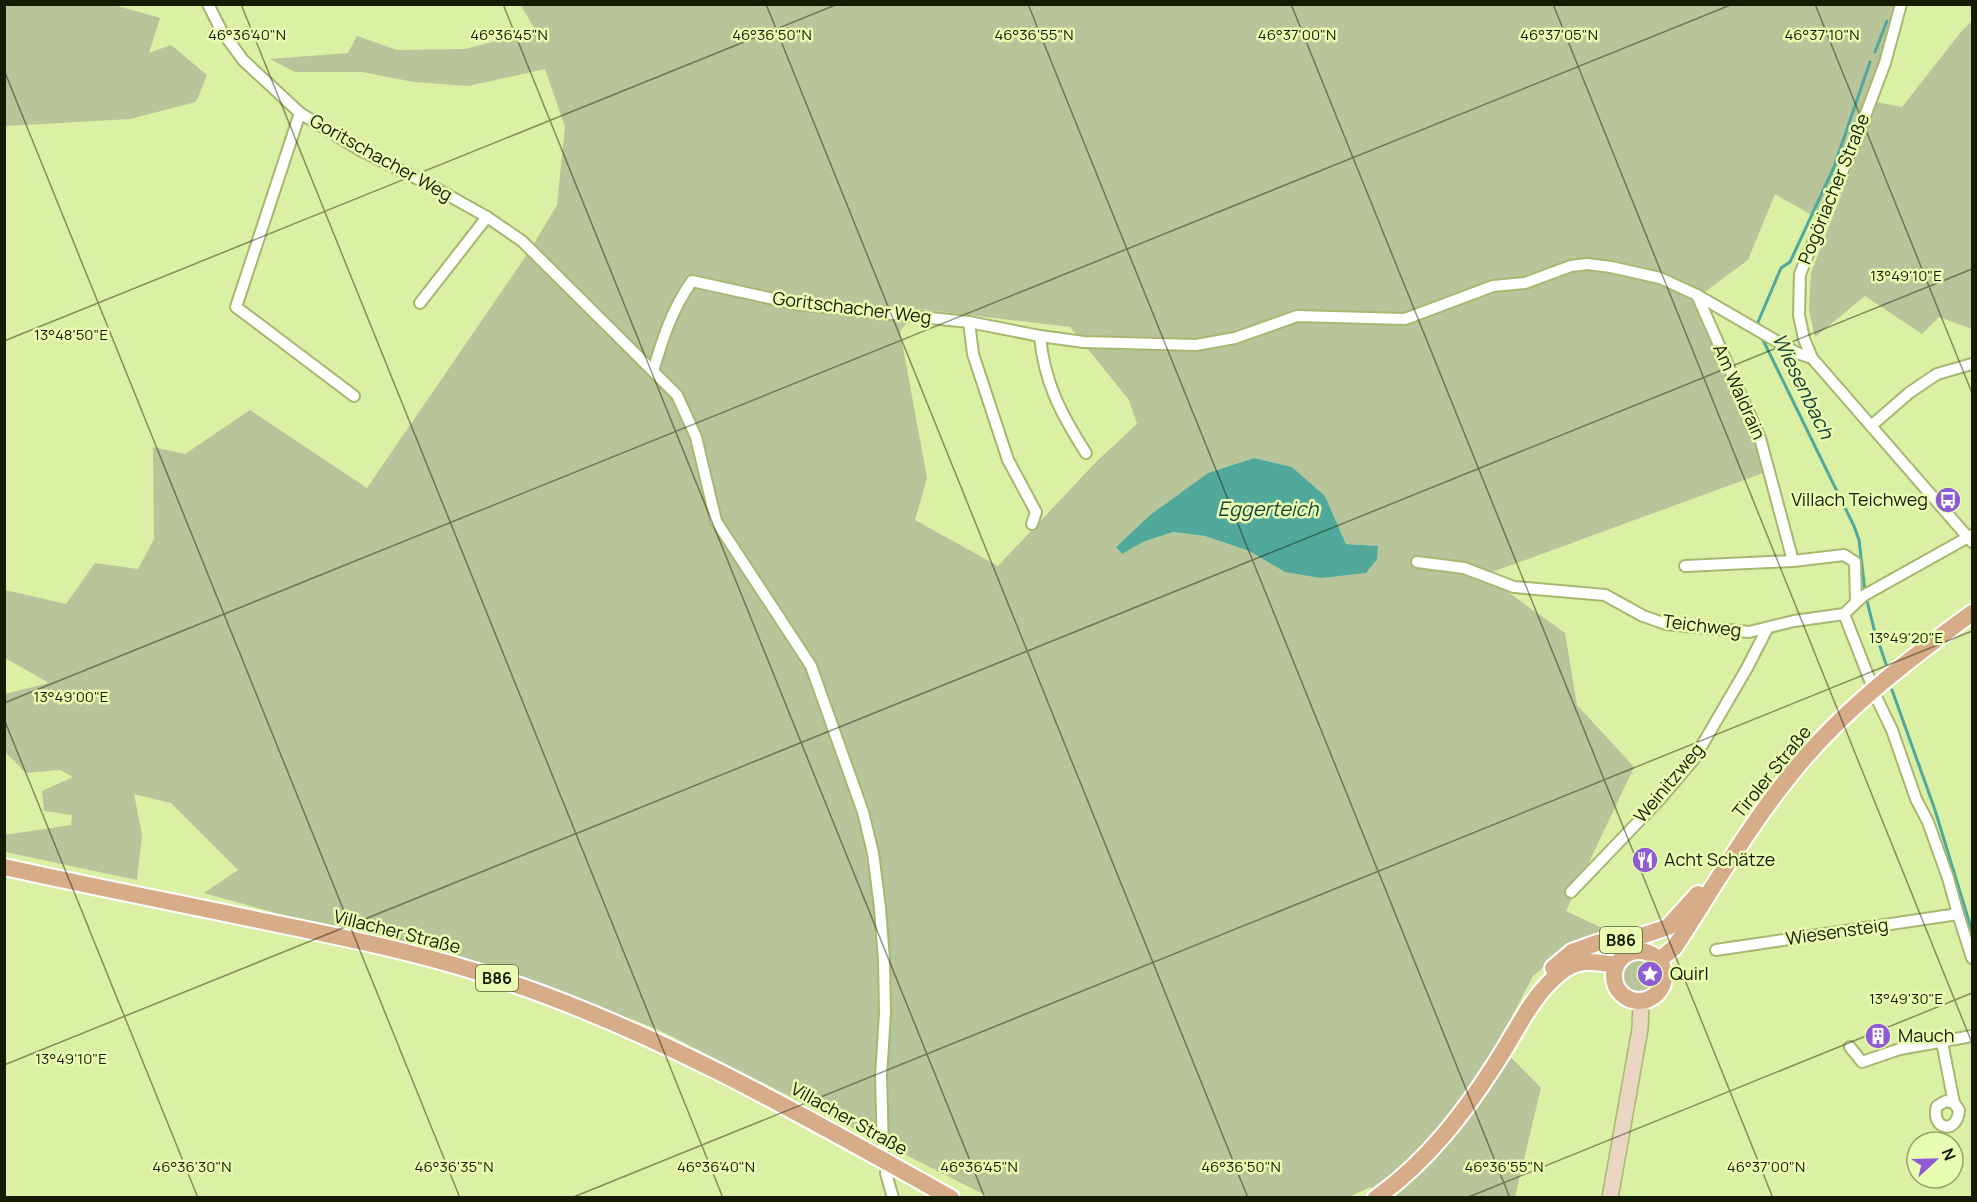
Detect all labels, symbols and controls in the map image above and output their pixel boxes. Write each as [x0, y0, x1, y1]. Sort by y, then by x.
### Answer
text: 46°36'40"N [208, 24, 286, 45]
text: 46°36'45"N [470, 24, 548, 45]
text: 46°36'50"N [732, 24, 812, 45]
text: 46°36'55"N [994, 24, 1074, 45]
text: 46°37'00"N [1258, 24, 1336, 45]
text: 46°37'05"N [1520, 24, 1598, 45]
text: 46°37'10"N [1784, 24, 1860, 45]
street label: Goritschacher Weg [306, 108, 457, 206]
street label: Pogöriacher Straße [1792, 110, 1874, 268]
text: 13°49'10"E [1870, 265, 1942, 286]
street label: Goritschacher Weg [771, 285, 933, 329]
text: 13°48'50"E [34, 324, 108, 345]
water label: Wiesenbach [1766, 328, 1841, 444]
street label: Am Waldrain [1708, 340, 1772, 443]
bus stop icon: Villach Teichweg [1933, 485, 1963, 515]
place label: Villach Teichweg [1791, 487, 1928, 511]
water label: Eggerteich [1218, 495, 1320, 522]
street label: Teichweg [1661, 608, 1743, 642]
text: 13°49'20"E [1869, 627, 1943, 648]
text: 13°49'00"E [34, 686, 108, 707]
street label: Tiroler Straße [1727, 720, 1816, 823]
street label: Weinitzweg [1628, 738, 1709, 827]
restaurant icon: Acht Schätze [1630, 845, 1660, 875]
place label: Acht Schätze [1664, 847, 1775, 871]
street label: Villacher Straße [331, 904, 463, 958]
street label: Wiesensteig [1784, 912, 1890, 950]
road number: B86 [1600, 927, 1642, 953]
place icon: Quirl [1635, 959, 1665, 989]
place label: Quirl [1670, 961, 1709, 985]
road number: B86 [476, 965, 518, 991]
text: 13°49'30"E [1869, 988, 1943, 1009]
building icon: Mauch [1863, 1021, 1893, 1051]
place label: Mauch [1898, 1023, 1954, 1047]
text: 13°49'10"E [35, 1048, 107, 1069]
street label: Villacher Straße [787, 1076, 912, 1160]
north arrow [1905, 1130, 1965, 1190]
text: N [1937, 1145, 1961, 1164]
text: 46°36'30"N [152, 1156, 232, 1177]
text: 46°36'35"N [415, 1156, 493, 1177]
text: 46°36'40"N [677, 1156, 755, 1177]
text: 46°36'45"N [940, 1156, 1018, 1177]
text: 46°36'50"N [1201, 1156, 1281, 1177]
text: 46°36'55"N [1464, 1156, 1544, 1177]
text: 46°37'00"N [1727, 1156, 1805, 1177]

